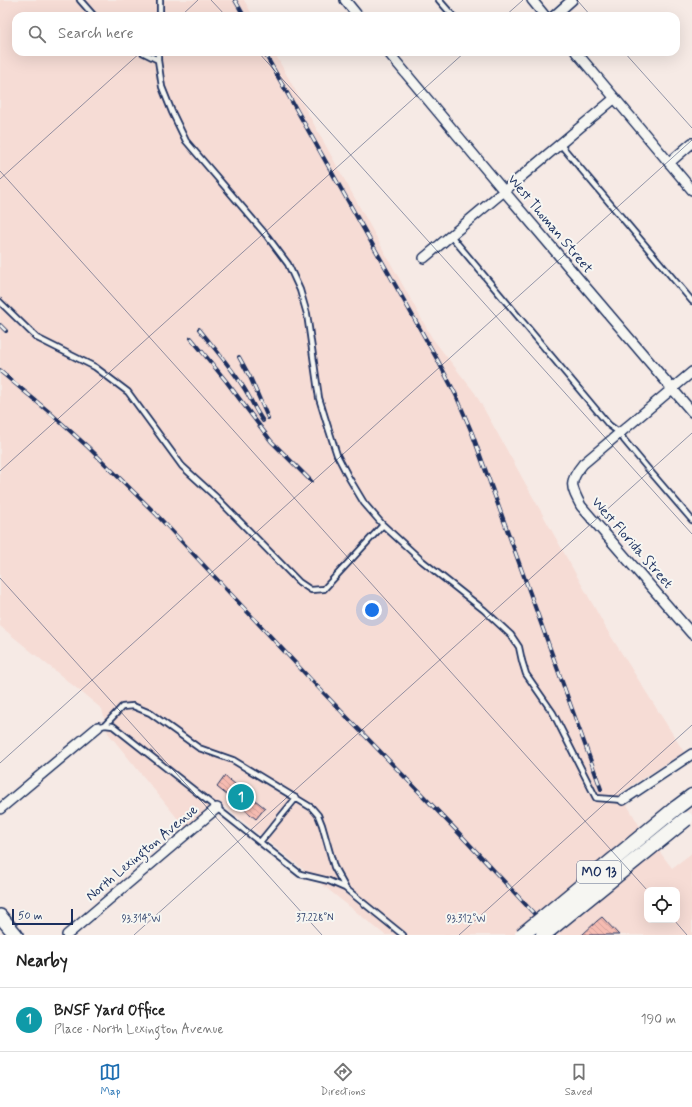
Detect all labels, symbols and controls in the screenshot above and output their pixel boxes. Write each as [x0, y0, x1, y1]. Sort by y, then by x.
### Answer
search box [12, 12, 680, 56]
icon: search [26, 23, 48, 45]
text: Search here [58, 24, 134, 44]
street label: West Thoman Street [503, 171, 597, 277]
street label: West Florida Street [587, 494, 677, 592]
your location [362, 600, 382, 620]
pin: 1 [228, 782, 254, 812]
street label: North Lexington Avenue [82, 801, 203, 907]
road number: MO 13 [577, 861, 621, 883]
map controls [644, 887, 680, 923]
button: locate [644, 887, 680, 923]
scale bar [12, 907, 73, 926]
text: 50 m [18, 909, 43, 923]
text: 37.228°N [296, 911, 334, 925]
text: 93.314°W [122, 912, 160, 926]
text: 93.312°W [447, 912, 485, 926]
text: Nearby [16, 950, 68, 972]
text: BNSF Yard Office [54, 1001, 165, 1021]
text: 1 [26, 1011, 32, 1028]
text: 190 m [641, 1011, 676, 1028]
text: Place · North Lexington Avenue [54, 1021, 224, 1038]
tab: Map [99, 1061, 121, 1099]
tab: Directions [320, 1061, 366, 1099]
tab: Saved [565, 1061, 592, 1099]

